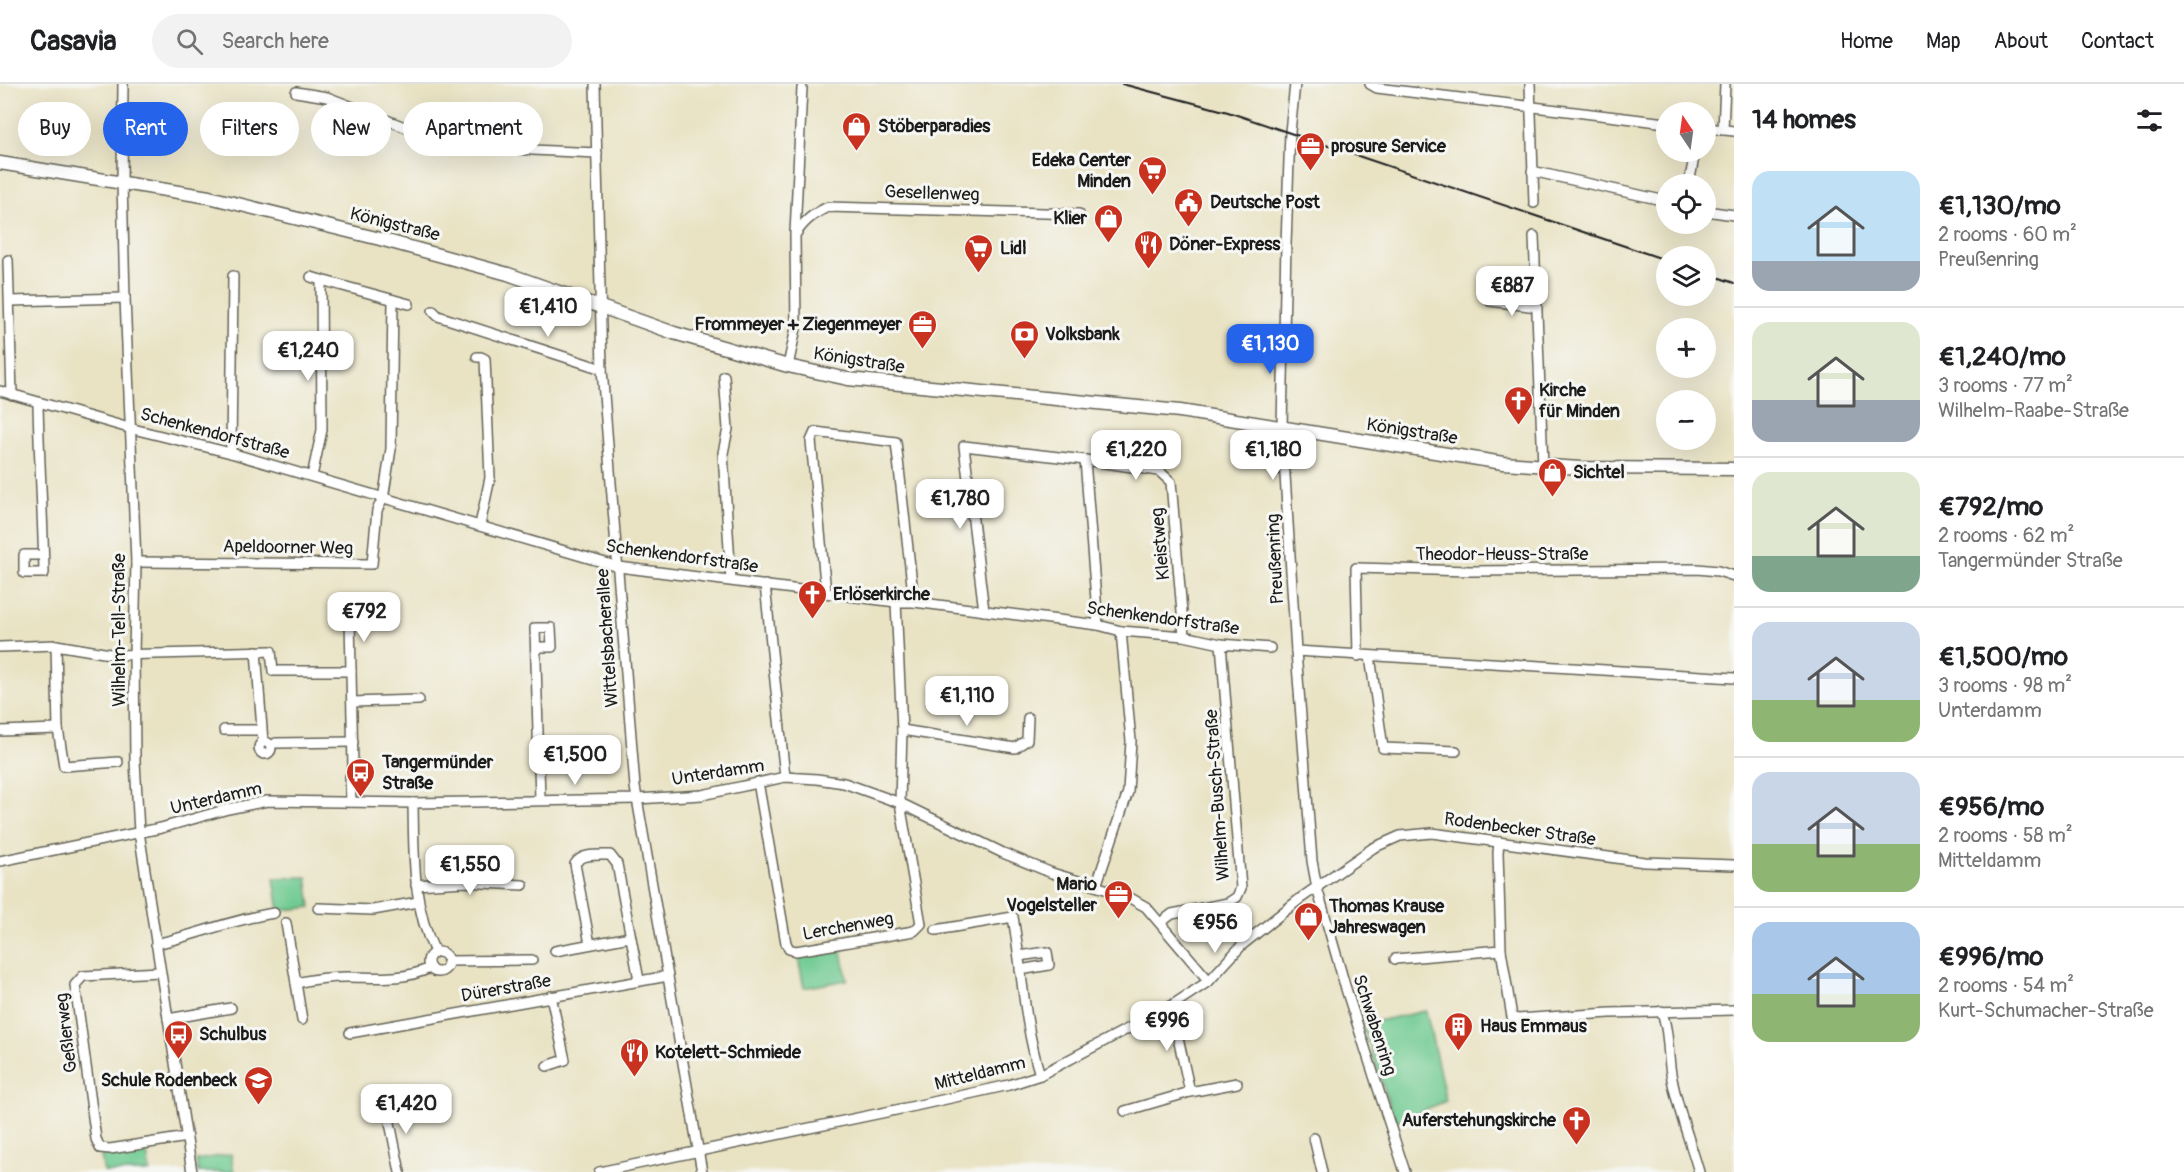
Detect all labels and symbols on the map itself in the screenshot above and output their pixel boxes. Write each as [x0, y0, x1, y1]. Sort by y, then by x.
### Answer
north arrow [1656, 102, 1716, 162]
shop icon: Stöberparadies [841, 110, 873, 152]
place label: Stöberparadies [878, 115, 991, 138]
office icon: prosure Service [1294, 130, 1326, 172]
place label: prosure Service [1331, 135, 1447, 158]
place label: Edeka Center Minden [1032, 149, 1132, 193]
supermarket icon: Edeka Center Minden [1136, 154, 1168, 196]
street label: Gesellenweg [884, 180, 980, 207]
public building icon: Deutsche Post [1173, 186, 1205, 228]
place label: Deutsche Post [1210, 191, 1321, 214]
street label: Königstraße [347, 202, 442, 247]
shop icon: Klier [1092, 202, 1124, 244]
place label: Klier [1053, 207, 1088, 230]
restaurant icon: Döner-Express [1132, 228, 1164, 270]
supermarket icon: Lidl [963, 232, 995, 274]
place label: Döner-Express [1169, 233, 1281, 256]
place label: Lidl [1000, 237, 1026, 260]
pin: €887 [1476, 266, 1548, 317]
pin: €1,410 [499, 287, 597, 338]
office icon: Frommeyer + Ziegenmeyer [907, 308, 939, 350]
place label: Frommeyer + Ziegenmeyer [694, 313, 903, 336]
bank icon: Volksbank [1008, 318, 1040, 360]
place label: Volksbank [1045, 323, 1120, 346]
pin: €1,130 [1221, 324, 1319, 375]
pin: €1,240 [259, 331, 357, 382]
street label: Königstraße [812, 342, 906, 379]
place label: Kirche für Minden [1539, 379, 1620, 423]
church icon: Kirche für Minden [1502, 384, 1534, 426]
street label: Schenkendorfstraße [138, 402, 292, 465]
street label: Königstraße [1365, 413, 1459, 450]
pin: €1,220 [1087, 430, 1185, 481]
pin: €1,180 [1224, 430, 1322, 481]
shop icon: Sichtel [1536, 456, 1568, 498]
place label: Sichtel [1573, 461, 1625, 484]
pin: €1,780 [911, 479, 1009, 530]
street label: Kleistweg [1146, 507, 1175, 581]
street label: Preußenring [1262, 513, 1289, 605]
street label: Schenkendorfstraße [604, 534, 760, 579]
street label: Apeldoorner Weg [223, 535, 353, 560]
street label: Theodor-Heuss-Straße [1416, 543, 1589, 566]
street label: Wilhelm-Tell-Straße [108, 553, 131, 707]
street label: Wittelsbacherallee [591, 568, 624, 708]
church icon: Erlöserkirche [796, 578, 828, 620]
place label: Erlöserkirche [833, 583, 931, 606]
pin: €792 [328, 592, 400, 643]
street label: Schenkendorfstraße [1085, 596, 1241, 641]
pin: €1,110 [918, 676, 1016, 727]
street label: Wilhelm-Busch-Straße [1200, 708, 1235, 882]
pin: €1,500 [526, 735, 624, 786]
place label: Tangermünder Straße [381, 751, 494, 795]
street label: Unterdamm [670, 754, 766, 791]
bus stop icon: Tangermünder Straße [345, 756, 377, 798]
street label: Unterdamm [168, 777, 264, 820]
street label: Rodenbecker Straße [1443, 807, 1597, 852]
pin: €1,550 [421, 845, 519, 896]
place label: Mario Vogelsteller [1006, 873, 1098, 917]
office icon: Mario Vogelsteller [1102, 878, 1134, 920]
place label: Thomas Krause Jahreswagen [1328, 895, 1445, 939]
shop icon: Thomas Krause Jahreswagen [1292, 900, 1324, 942]
pin: €956 [1179, 903, 1251, 954]
street label: Lerchenweg [801, 907, 895, 946]
street label: Dürerstraße [459, 969, 553, 1008]
street label: Schwabenring [1347, 972, 1402, 1079]
street label: Geßlerweg [50, 992, 83, 1074]
pin: €996 [1131, 1001, 1203, 1052]
building icon: Haus Emmaus [1443, 1010, 1475, 1052]
place label: Haus Emmaus [1480, 1015, 1588, 1038]
bus stop icon: Schulbus [162, 1018, 194, 1060]
place label: Schulbus [199, 1023, 267, 1046]
restaurant icon: Kotelett-Schmiede [618, 1036, 650, 1078]
place label: Kotelett-Schmiede [655, 1041, 802, 1064]
street label: Mitteldamm [932, 1051, 1028, 1096]
school or university icon: Schule Rodenbeck [242, 1064, 274, 1106]
place label: Schule Rodenbeck [101, 1069, 237, 1092]
pin: €1,420 [357, 1084, 455, 1135]
church icon: Auferstehungskirche [1561, 1104, 1593, 1146]
place label: Auferstehungskirche [1402, 1109, 1557, 1132]

